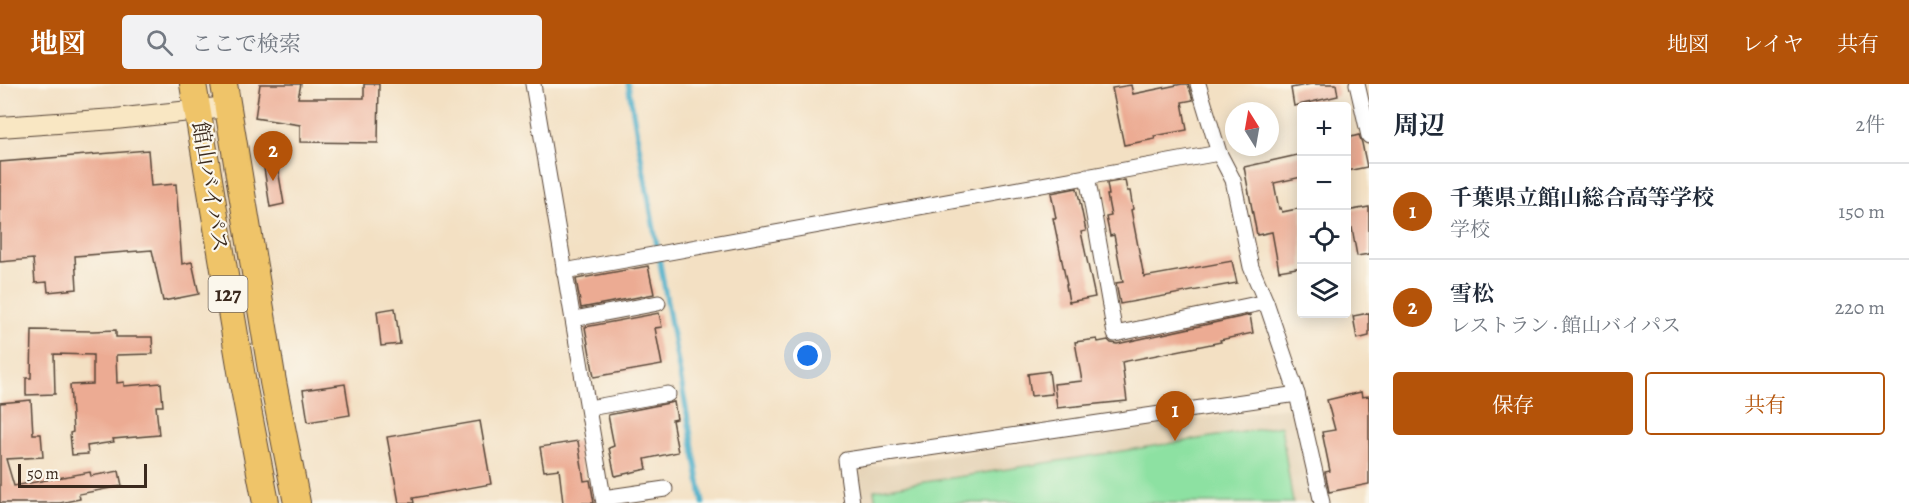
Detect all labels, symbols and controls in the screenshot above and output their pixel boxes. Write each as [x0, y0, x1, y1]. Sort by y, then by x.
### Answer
search box [122, 15, 542, 69]
text: 地図 [30, 25, 86, 63]
icon: search [143, 26, 176, 59]
text: ここで検索 [191, 29, 301, 59]
text: 地図 [1667, 30, 1709, 58]
text: レイヤ [1742, 30, 1804, 58]
text: 共有 [1837, 30, 1879, 58]
north arrow [1225, 102, 1279, 156]
map controls [1297, 102, 1351, 318]
button: + [1297, 102, 1351, 156]
text: 周辺 [1393, 108, 1445, 143]
text: 2件 [1856, 111, 1885, 138]
street label: 館山バイパス [185, 120, 235, 254]
pin: 2 [254, 132, 292, 181]
button: − [1297, 156, 1351, 210]
text: 千葉県立館山総合高等学校 [1450, 183, 1714, 213]
text: 1 [1409, 198, 1416, 225]
text: 150 m [1838, 198, 1885, 225]
button: locate [1297, 210, 1351, 264]
text: 学校 [1450, 216, 1490, 243]
button: layers [1297, 264, 1351, 318]
road number: 127 [208, 276, 248, 312]
text: 雪松 [1450, 279, 1494, 309]
text: 2 [1408, 294, 1417, 321]
text: 220 m [1835, 294, 1885, 321]
text: レストラン · 館山バイパス [1450, 312, 1681, 339]
your location [793, 341, 822, 370]
button: 保存 [1393, 372, 1633, 435]
button: 共有 [1645, 372, 1885, 435]
pin: 1 [1156, 392, 1194, 441]
scale bar [18, 461, 147, 488]
text: 50 m [27, 463, 59, 485]

